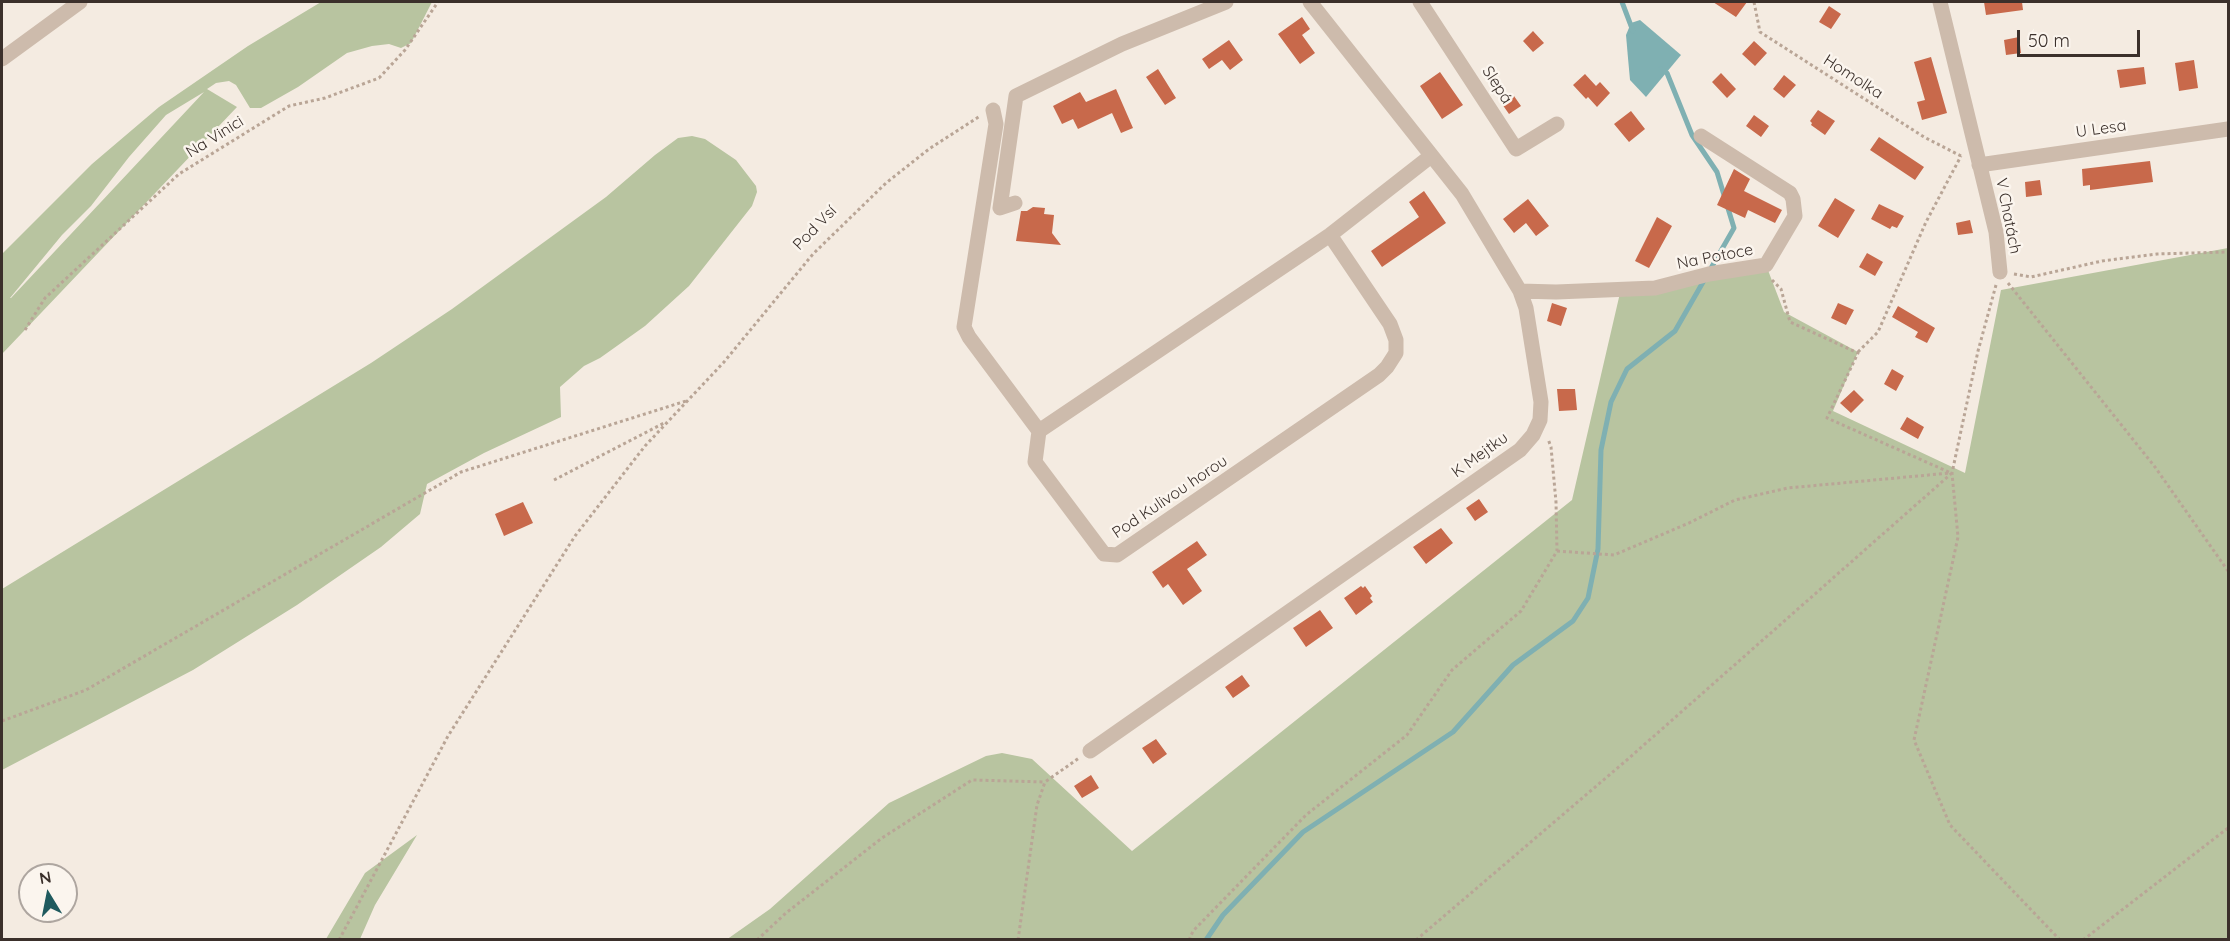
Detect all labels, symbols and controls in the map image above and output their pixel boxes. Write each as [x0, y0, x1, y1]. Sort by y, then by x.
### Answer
scale bar [2020, 18, 2143, 56]
text: 50 m [2028, 29, 2070, 52]
street label: Homolka [1820, 51, 1886, 103]
street label: Slepá [1478, 63, 1516, 107]
street label: Na Vinici [183, 112, 247, 162]
street label: U Lesa [2075, 116, 2127, 142]
street label: V Chatách [1991, 177, 2025, 255]
street label: Pod Vsí [789, 202, 841, 254]
street label: Na Potoce [1675, 240, 1755, 274]
street label: K Mejtku [1448, 428, 1512, 482]
street label: Pod Kulivou horou [1109, 451, 1231, 543]
north arrow [18, 863, 78, 923]
text: N [38, 866, 53, 888]

